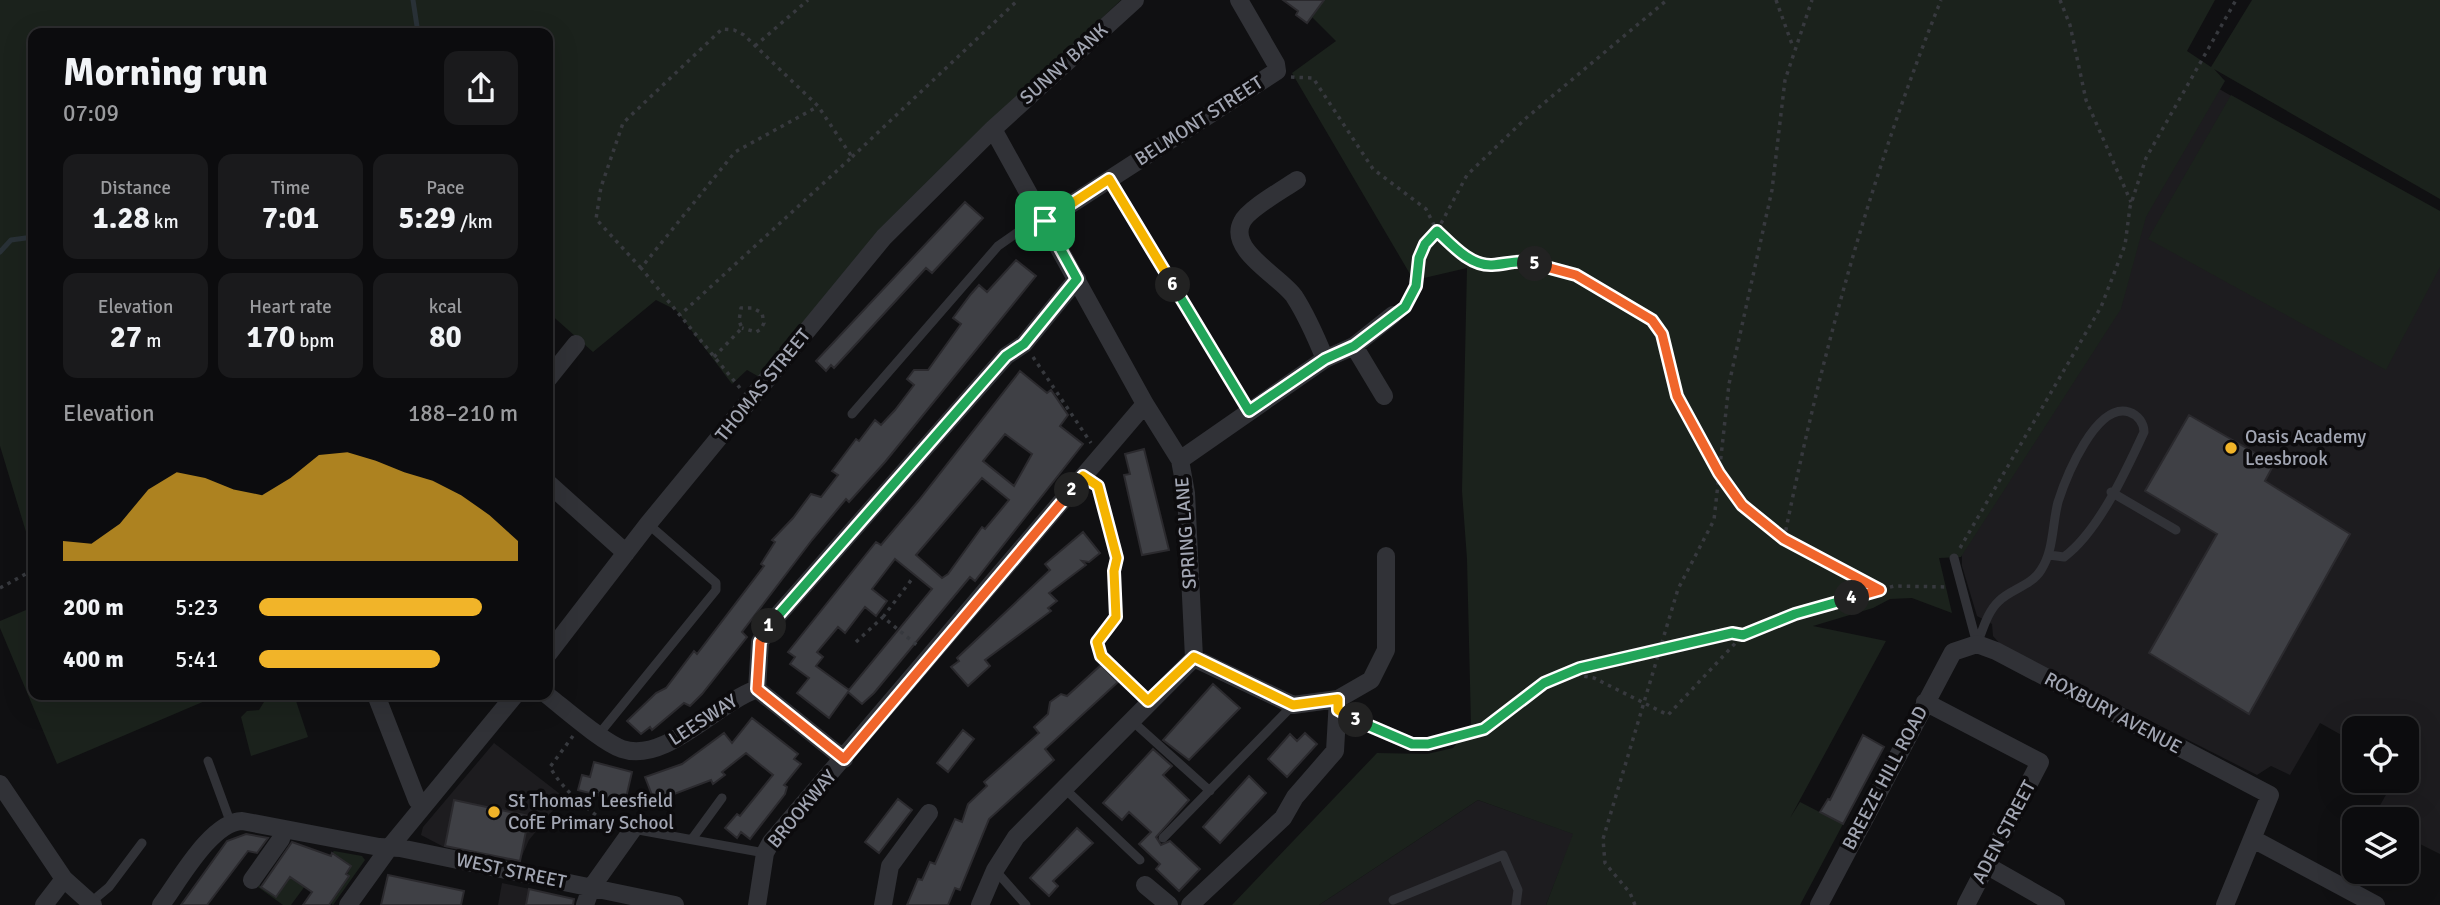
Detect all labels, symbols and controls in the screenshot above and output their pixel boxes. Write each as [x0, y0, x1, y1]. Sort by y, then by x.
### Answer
street label: SUNNY BANK [1015, 18, 1113, 110]
text: Morning run [63, 49, 268, 96]
button: share [444, 51, 518, 125]
street label: BELMONT STREET [1130, 70, 1268, 171]
text: 07:09 [63, 99, 119, 128]
text: Distance [100, 176, 171, 200]
text: Time [271, 176, 310, 200]
text: Pace [426, 176, 465, 200]
pin [1015, 191, 1075, 251]
text: 1.28 [92, 200, 150, 237]
text: 7:01 [262, 200, 319, 237]
text: 5:29 [398, 200, 456, 237]
icon: arrive [1026, 202, 1064, 240]
text: km [150, 210, 179, 234]
text: /km [456, 210, 493, 234]
pin: 5 [1518, 246, 1552, 282]
text: 5 [1529, 251, 1540, 275]
pin: 6 [1156, 268, 1190, 302]
text: 6 [1167, 272, 1178, 296]
text: Elevation [98, 295, 173, 319]
text: Heart rate [249, 295, 332, 319]
text: kcal [429, 295, 462, 319]
text: 27 [110, 319, 142, 356]
text: 170 [246, 319, 295, 356]
text: 80 [429, 319, 462, 356]
street label: THOMAS STREET [710, 323, 816, 446]
text: m [142, 329, 161, 353]
text: bpm [295, 329, 335, 353]
text: Elevation [63, 399, 155, 428]
text: 188–210 m [408, 399, 518, 428]
place label: Oasis Academy Leesbrook [2245, 425, 2366, 471]
marker: Oasis Academy Leesbrook [2223, 440, 2239, 456]
pin: 2 [1054, 472, 1090, 508]
street label: SPRING LANE [1170, 476, 1202, 590]
text: 2 [1066, 477, 1077, 501]
pin: 4 [1834, 580, 1870, 616]
text: 4 [1846, 585, 1857, 609]
text: 200 m [63, 593, 124, 622]
text: 5:23 [175, 593, 218, 622]
pin: 1 [752, 608, 786, 644]
text: 1 [763, 613, 774, 637]
text: 400 m [63, 645, 124, 674]
text: 5:41 [175, 645, 218, 674]
street label: ROXBURY AVENUE [2040, 667, 2186, 759]
street label: LEESWAY [664, 689, 742, 751]
pin: 3 [1338, 702, 1374, 738]
street label: BREEZE HILL ROAD [1837, 702, 1933, 854]
text: 3 [1350, 707, 1361, 731]
map controls [2342, 716, 2419, 884]
button: locate [2342, 716, 2419, 793]
street label: BROOKWAY [762, 765, 842, 853]
street label: ADEN STREET [1967, 776, 2042, 888]
place label: St Thomas' Leesfield CofE Primary School [508, 789, 674, 835]
marker: St Thomas' Leesfield CofE Primary School [486, 804, 502, 820]
button: layers [2342, 807, 2419, 884]
street label: WEST STREET [454, 848, 569, 895]

